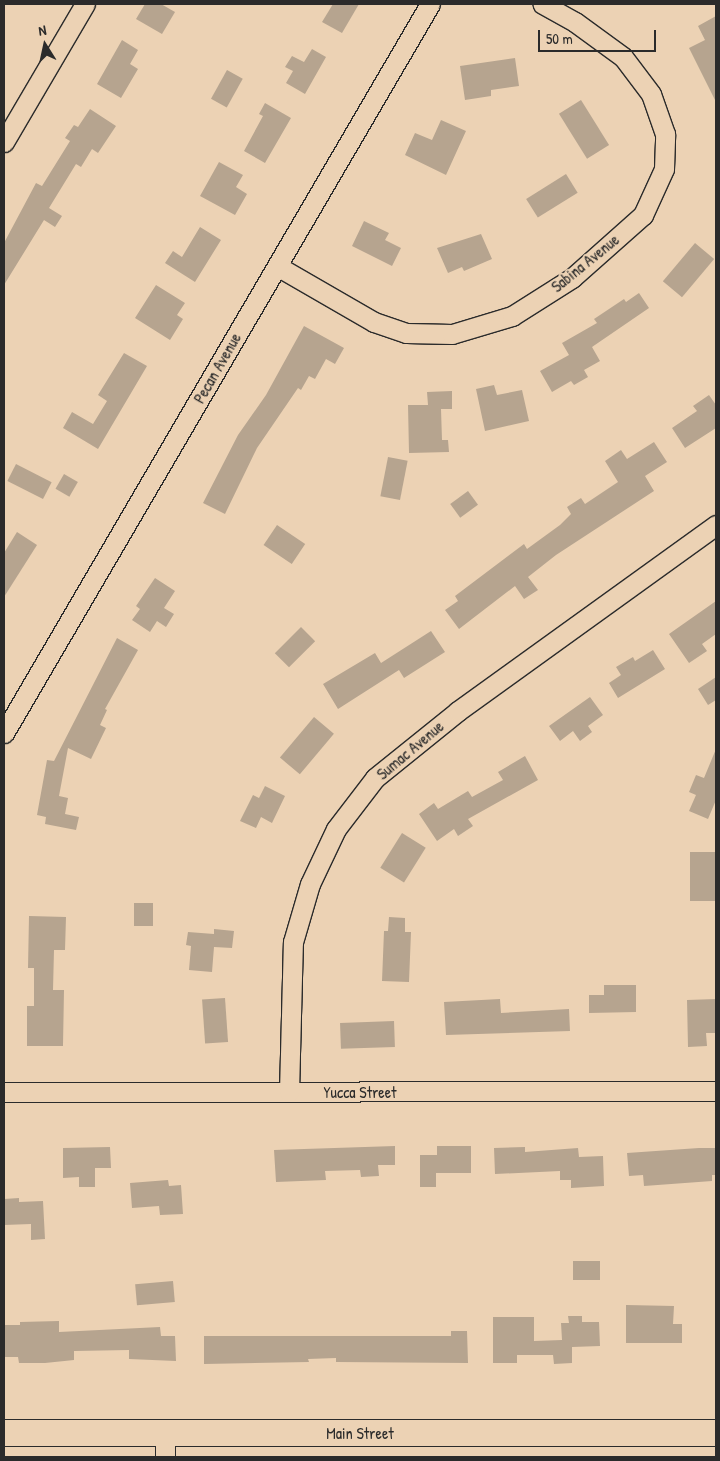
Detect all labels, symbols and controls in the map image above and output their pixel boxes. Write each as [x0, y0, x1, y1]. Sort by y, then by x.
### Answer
north arrow [20, 20, 70, 70]
text: N [37, 20, 48, 40]
scale bar [540, 20, 658, 52]
text: 50 m [546, 28, 573, 49]
street label: Sabina Avenue [547, 230, 623, 296]
street label: Pecan Avenue [189, 329, 245, 407]
street label: Sumac Avenue [373, 716, 447, 784]
street label: Yucca Street [323, 1082, 397, 1102]
street label: Main Street [326, 1423, 394, 1443]

